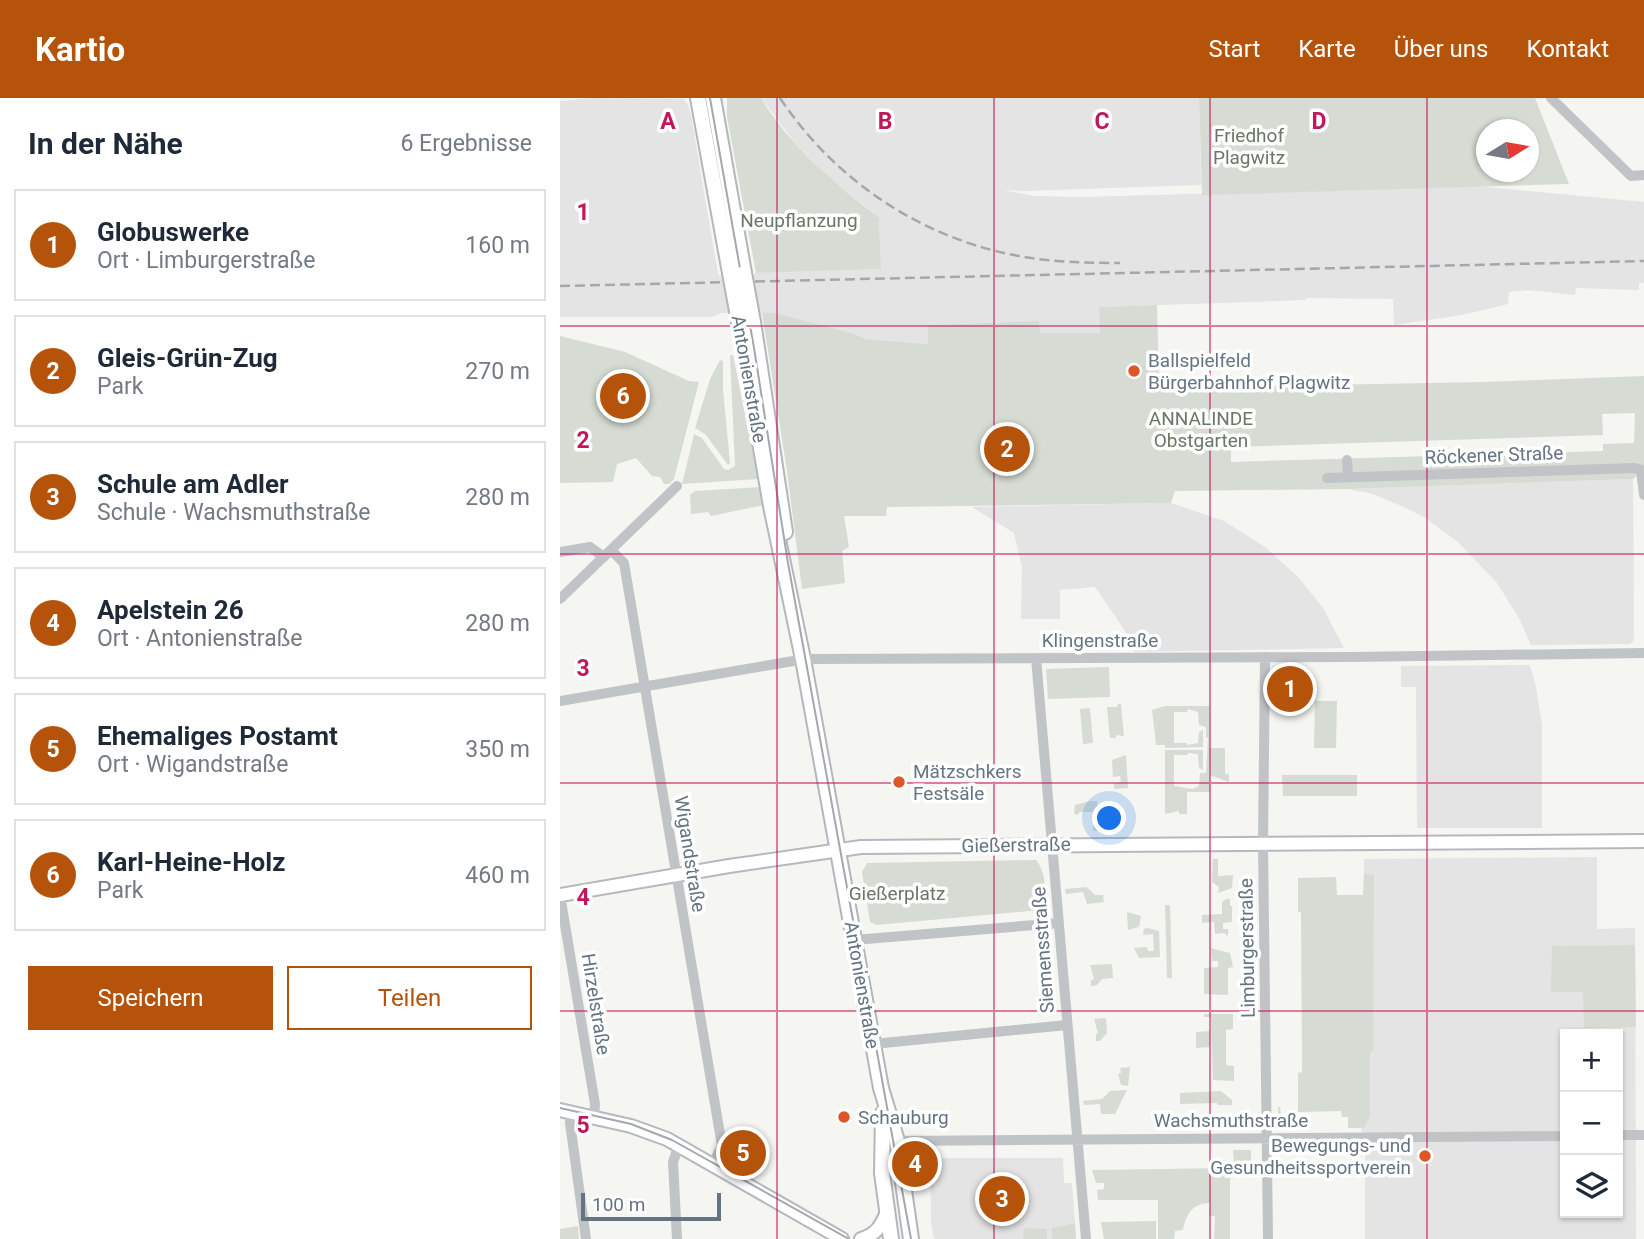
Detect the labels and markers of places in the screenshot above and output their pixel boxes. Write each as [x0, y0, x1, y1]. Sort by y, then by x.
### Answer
place label: Ballspielfeld Bürgerbahnhof Plagwitz [1148, 349, 1351, 394]
marker: Ballspielfeld Bürgerbahnhof Plagwitz [1126, 363, 1142, 379]
pin: 6 [600, 370, 646, 422]
pin: 2 [984, 423, 1030, 475]
pin: 1 [1267, 663, 1313, 715]
place label: Mätzschkers Festsäle [913, 760, 1022, 805]
marker: Mätzschkers Festsäle [891, 774, 907, 790]
place label: Schauburg [858, 1106, 949, 1129]
marker: Schauburg [836, 1109, 852, 1125]
pin: 5 [720, 1127, 766, 1179]
place label: Bewegungs- und Gesundheitssportverein [1210, 1134, 1411, 1179]
pin: 4 [892, 1138, 938, 1190]
marker: Bewegungs- und Gesundheitssportverein [1417, 1148, 1433, 1164]
pin: 3 [979, 1173, 1025, 1225]

